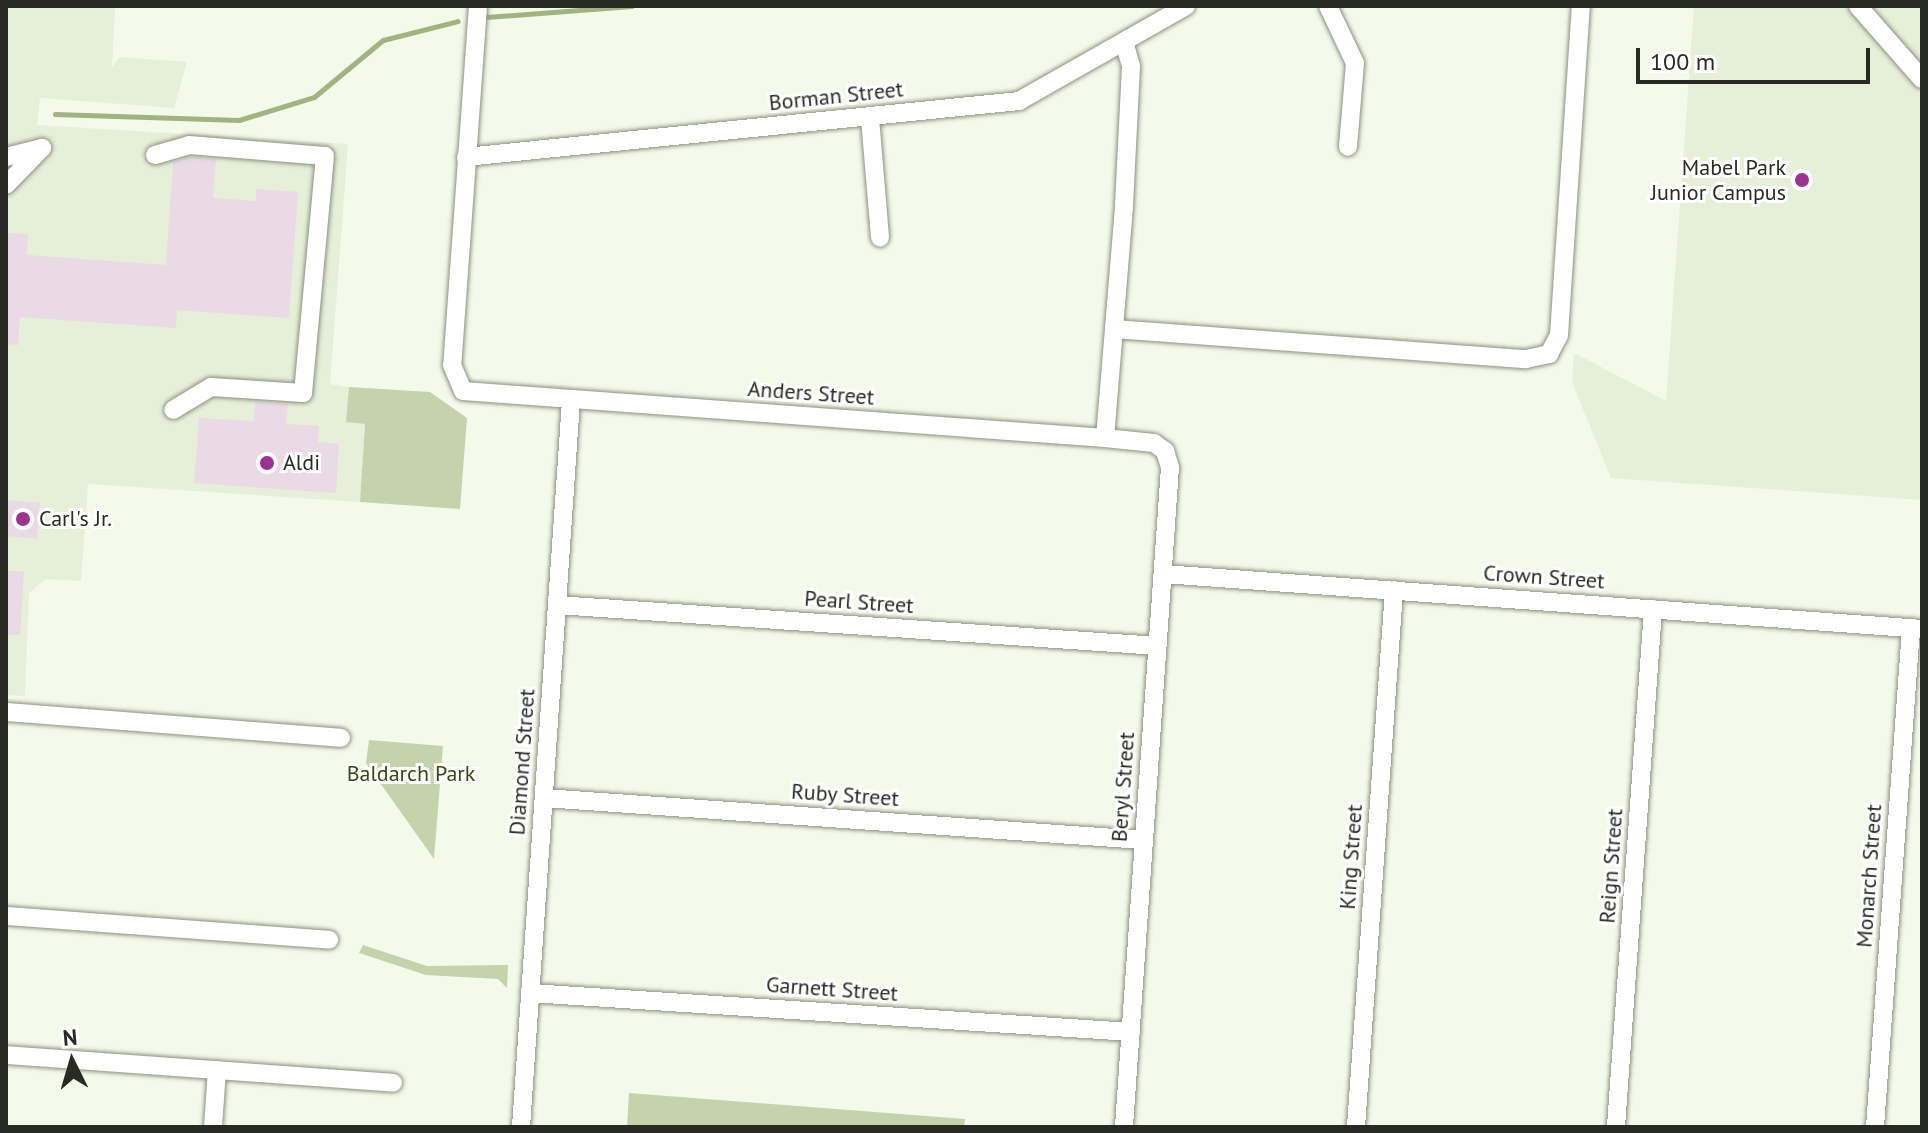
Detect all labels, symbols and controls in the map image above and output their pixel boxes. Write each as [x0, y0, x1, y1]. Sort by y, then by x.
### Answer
scale bar [1640, 32, 1874, 82]
text: 100 m [1650, 46, 1715, 77]
street label: Borman Street [767, 76, 905, 116]
place label: Mabel Park Junior Campus [1651, 154, 1786, 206]
marker: Mabel Park Junior Campus [1793, 171, 1811, 189]
street label: Anders Street [747, 375, 875, 411]
place label: Aldi [283, 450, 320, 476]
marker: Aldi [258, 454, 276, 472]
place label: Carl's Jr. [39, 506, 112, 532]
marker: Carl's Jr. [14, 510, 32, 528]
street label: Crown Street [1482, 560, 1606, 594]
street label: Pearl Street [803, 585, 915, 619]
street label: Diamond Street [504, 688, 540, 836]
street label: Beryl Street [1106, 731, 1140, 843]
park label: Baldarch Park [347, 761, 475, 787]
street label: Ruby Street [790, 778, 900, 812]
street label: Monarch Street [1851, 803, 1887, 949]
street label: King Street [1334, 804, 1368, 910]
street label: Reign Street [1594, 808, 1628, 924]
street label: Garnett Street [765, 971, 899, 1007]
north arrow [32, 1021, 112, 1101]
text: N [61, 1023, 78, 1052]

